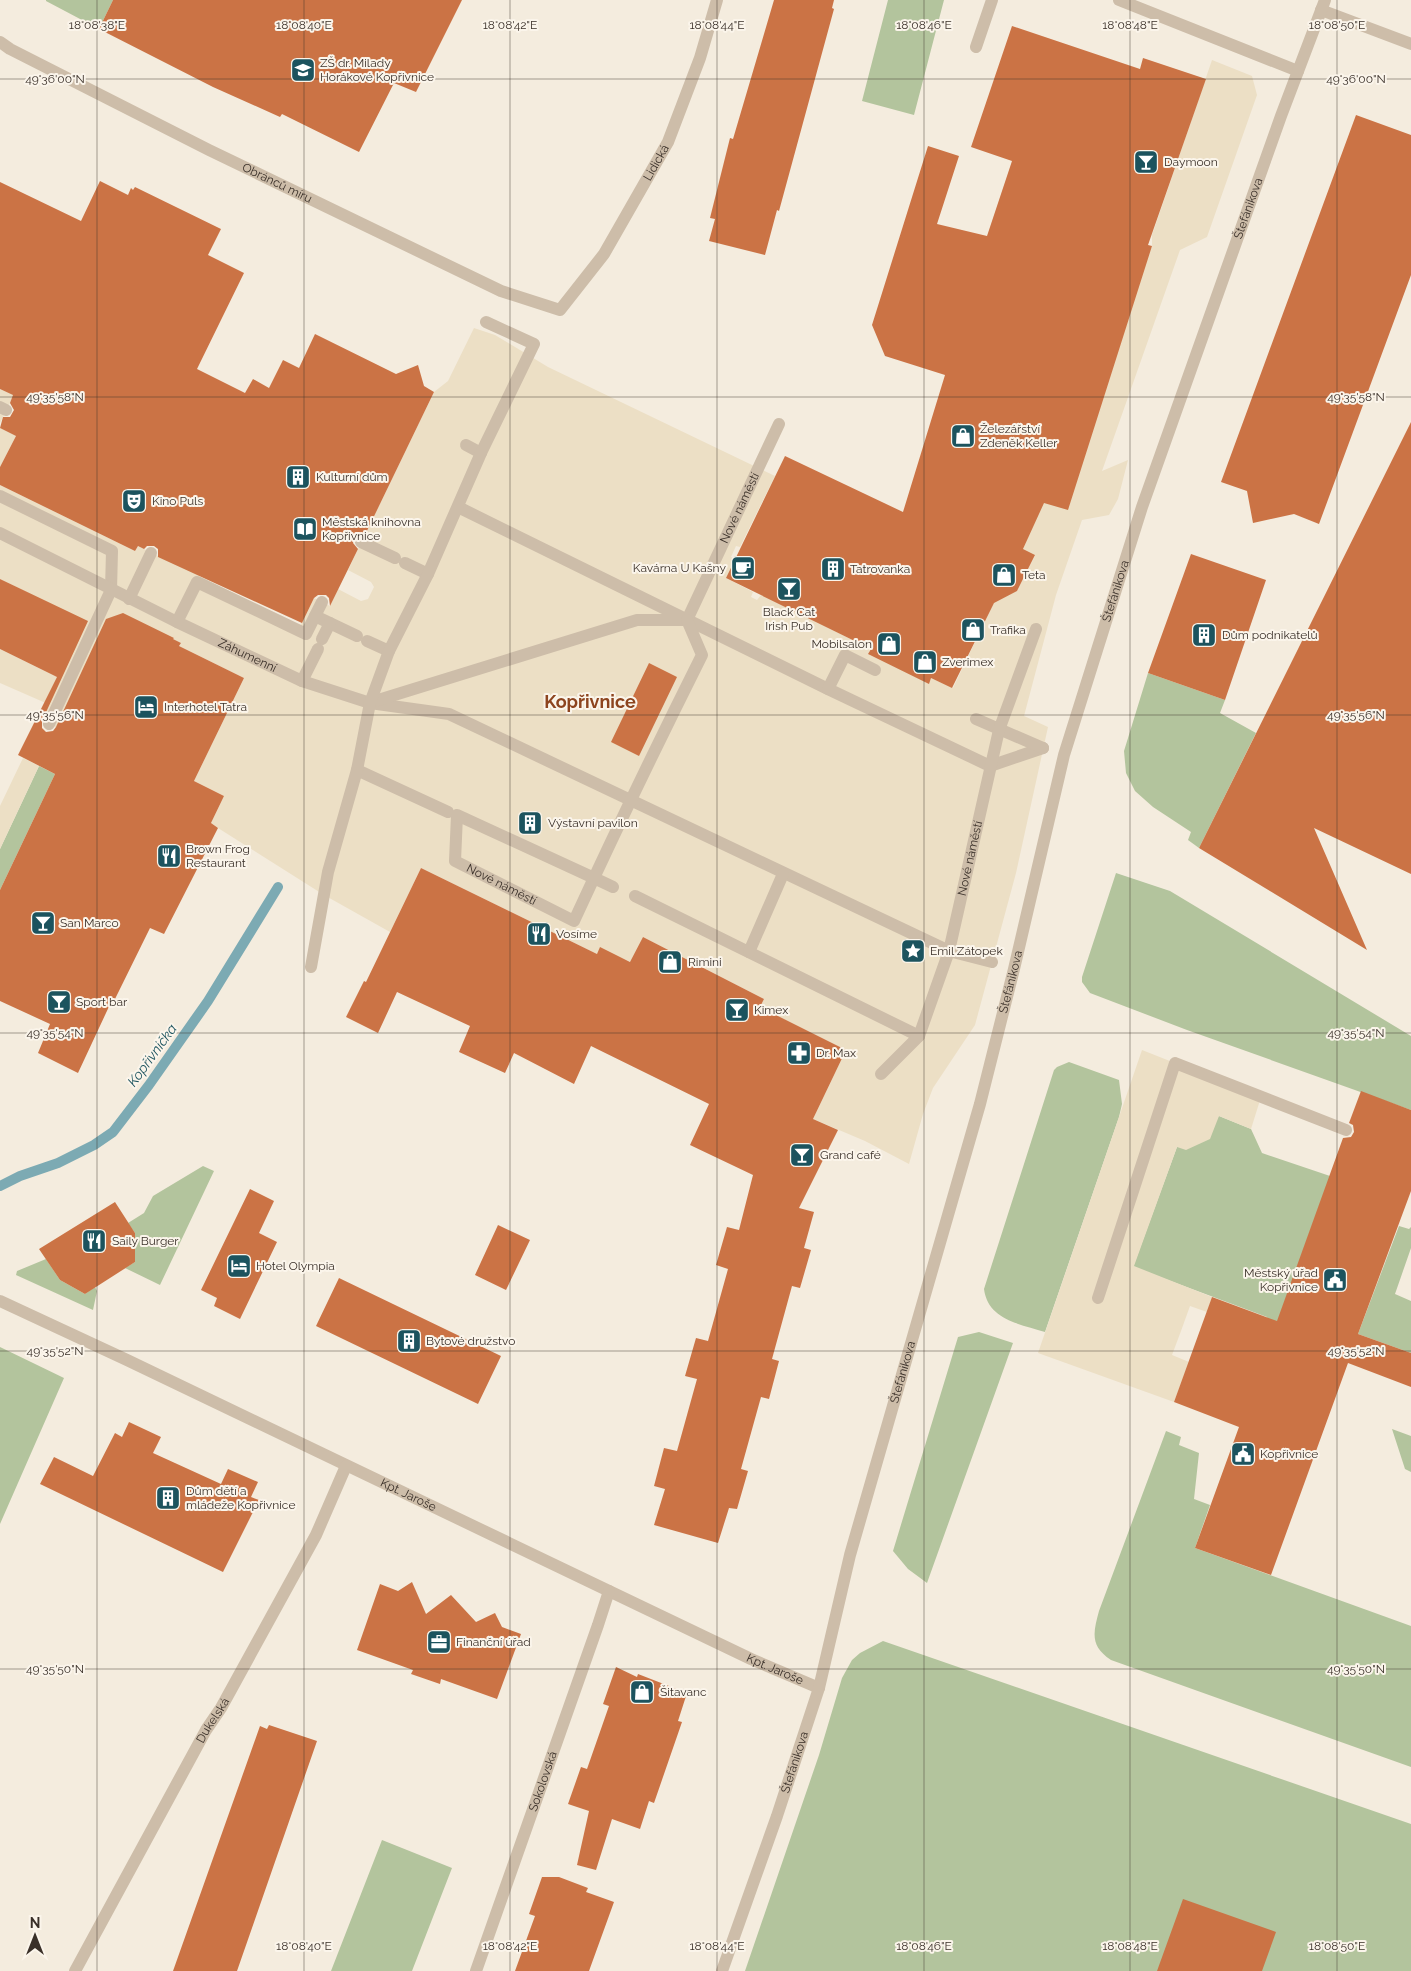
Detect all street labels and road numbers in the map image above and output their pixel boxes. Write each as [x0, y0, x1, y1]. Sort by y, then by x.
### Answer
street label: Lidická [640, 142, 672, 183]
street label: Obránců míru [240, 160, 314, 206]
street label: Štefánikova [1231, 176, 1265, 241]
street label: Nové náměstí [717, 470, 762, 546]
street label: Štefánikova [1099, 558, 1132, 624]
street label: Záhumenní [216, 635, 279, 675]
street label: Nové náměstí [955, 819, 985, 897]
street label: Nové náměstí [464, 861, 539, 908]
street label: Štefánikova [996, 949, 1025, 1015]
street label: Štefánikova [887, 1340, 918, 1405]
street label: Kpt. Jaroše [378, 1475, 439, 1514]
street label: Kpt. Jaroše [744, 1651, 805, 1687]
street label: Dukelská [193, 1695, 232, 1745]
street label: Štefánikova [778, 1730, 811, 1795]
street label: Sokolovská [526, 1750, 560, 1813]

